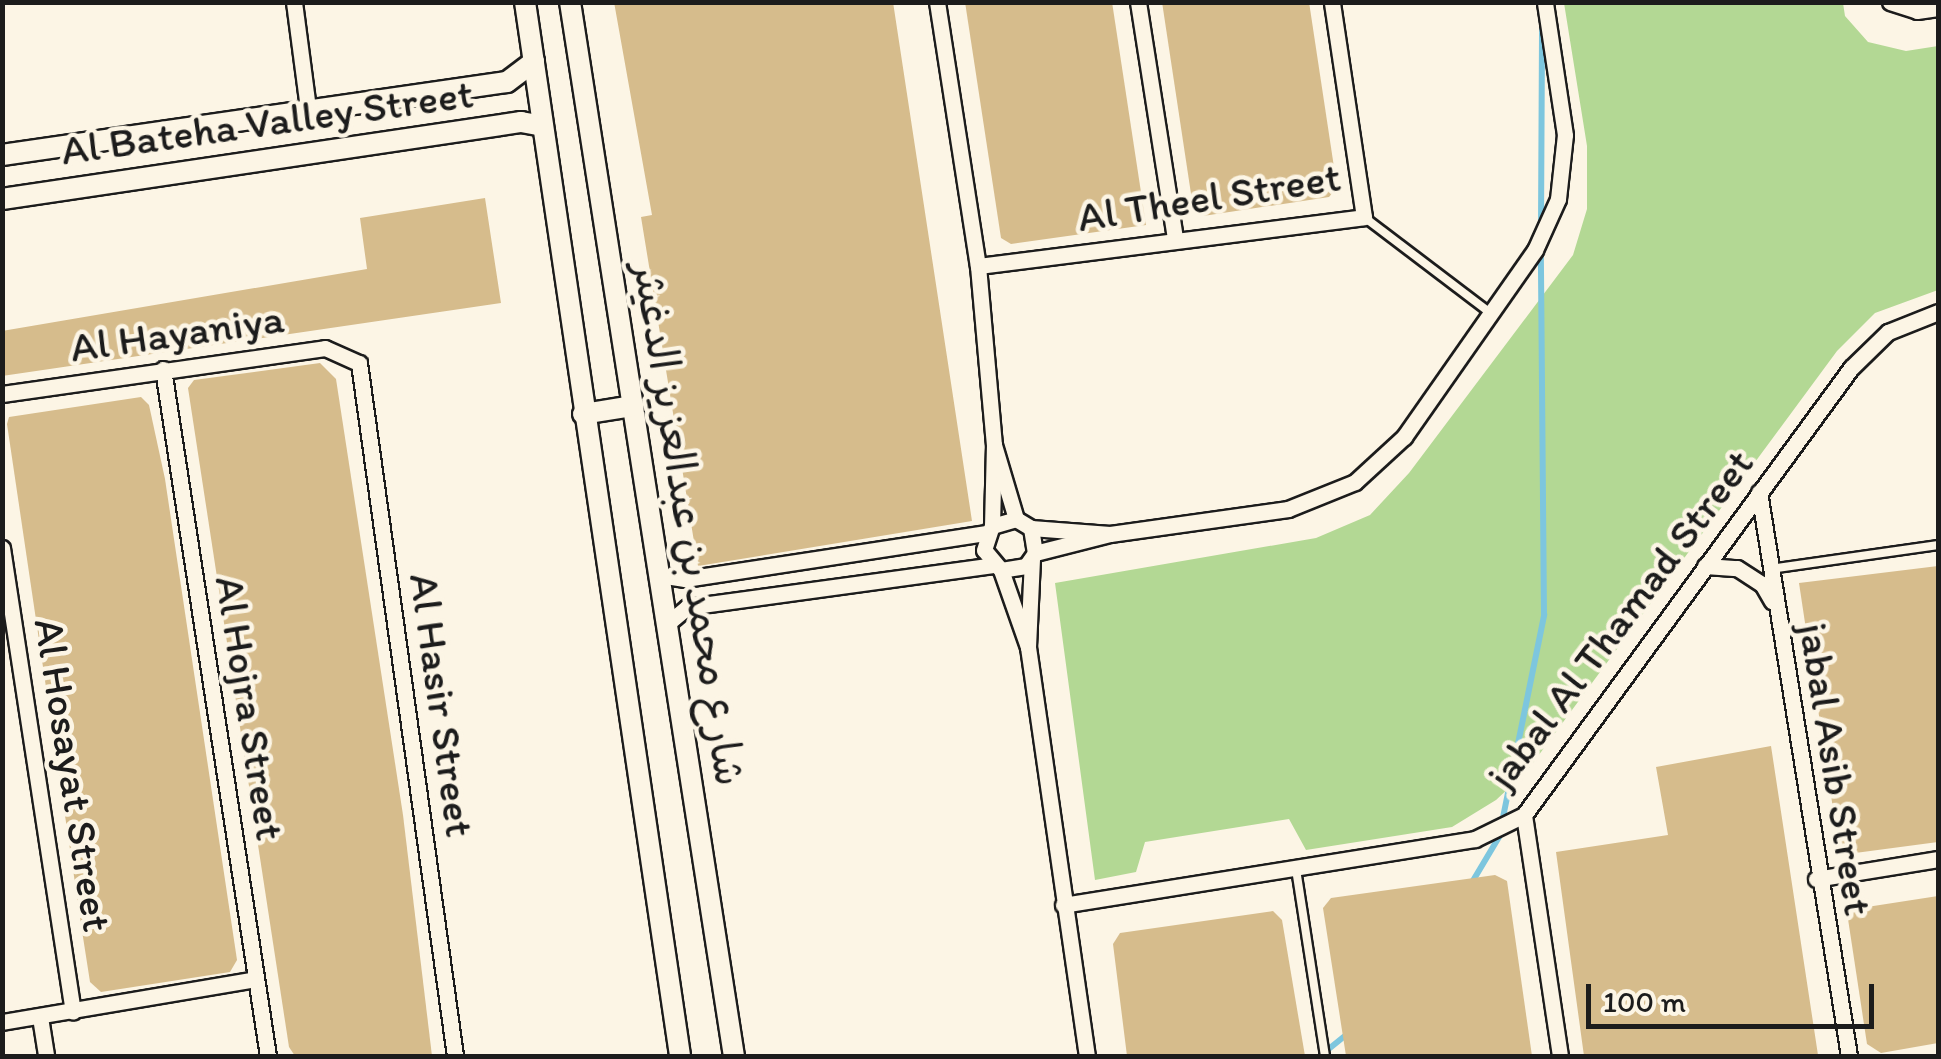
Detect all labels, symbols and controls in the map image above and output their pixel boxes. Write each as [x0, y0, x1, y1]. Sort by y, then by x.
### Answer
street label: Al Bateha Valley Street [58, 68, 476, 176]
street label: Al Theel Street [1073, 151, 1345, 243]
street label: شارع محمد بن عبدالعزيز الدغيثر [623, 259, 755, 789]
street label: Al Hayaniya [68, 293, 286, 373]
street label: jabal Al Thamad Street [1476, 440, 1764, 798]
street label: Al Hasir Street [399, 570, 485, 840]
street label: Al Hojra Street [204, 573, 296, 843]
street label: Al Hosayat Street [23, 615, 123, 935]
street label: jabal Asib Street [1788, 620, 1884, 918]
scale bar [1591, 964, 1878, 1026]
text: 100 m [1603, 983, 1686, 1020]

